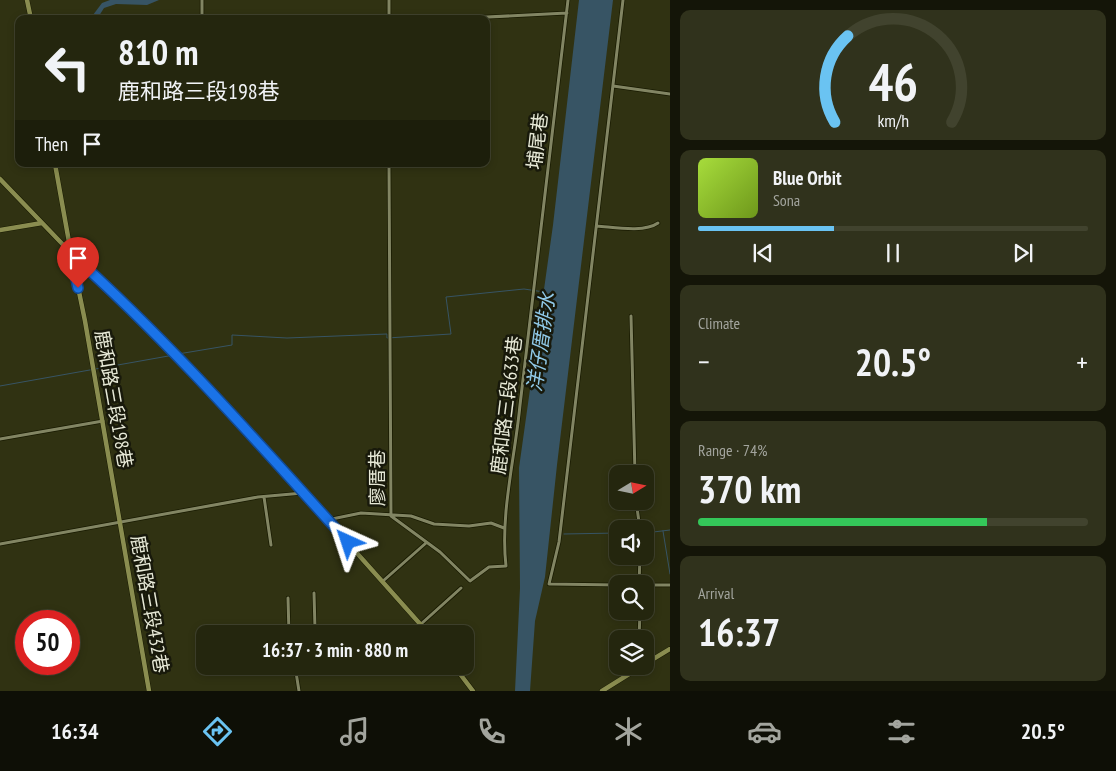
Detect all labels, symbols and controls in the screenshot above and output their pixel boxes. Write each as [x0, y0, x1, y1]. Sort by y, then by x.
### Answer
text: 810 m [118, 29, 199, 75]
icon: left [35, 35, 100, 100]
text: 46 [868, 48, 918, 115]
text: 鹿和路三段198巷 [118, 77, 280, 105]
text: km/h [877, 109, 909, 132]
street label: 埔尾巷 [522, 111, 552, 171]
icon: arrive [78, 130, 106, 158]
text: Then [35, 132, 68, 156]
text: Blue Orbit [773, 166, 842, 190]
text: Sona [773, 190, 800, 210]
pin [57, 237, 99, 288]
icon: previous [749, 239, 777, 267]
icon: pause [879, 239, 907, 267]
icon: next [1009, 239, 1037, 267]
icon: arrive [64, 244, 92, 272]
water label: 洋仔厝排水 [521, 290, 561, 393]
text: Climate [698, 313, 740, 333]
street label: 鹿和路三段198巷 [90, 328, 138, 470]
street label: 鹿和路三段633巷 [486, 334, 526, 476]
text: 20.5° [855, 337, 931, 386]
text: − [698, 343, 710, 380]
text: + [1076, 343, 1088, 380]
text: Range · 74% [698, 440, 767, 460]
street label: 廖厝巷 [365, 449, 389, 507]
text: 370 km [698, 464, 801, 513]
north arrow [609, 465, 654, 510]
map controls [609, 465, 654, 675]
position arrow [321, 515, 373, 567]
button: sound [609, 520, 654, 565]
street label: 鹿和路三段432巷 [126, 533, 174, 675]
button: search [609, 575, 654, 620]
text: Arrival [698, 583, 734, 603]
text: 16:37 [698, 607, 780, 656]
speed limit sign: 50 [15, 610, 80, 675]
button: layers [609, 630, 654, 675]
text: 16:37 · 3 min · 880 m [262, 638, 408, 662]
icon: directions [200, 714, 235, 749]
icon: music [337, 714, 372, 749]
icon: phone [474, 714, 509, 749]
icon: climate [611, 714, 646, 749]
icon: car [747, 714, 782, 749]
icon: filters [884, 714, 919, 749]
text: 16:34 [51, 717, 98, 745]
text: 20.5° [1021, 717, 1065, 745]

